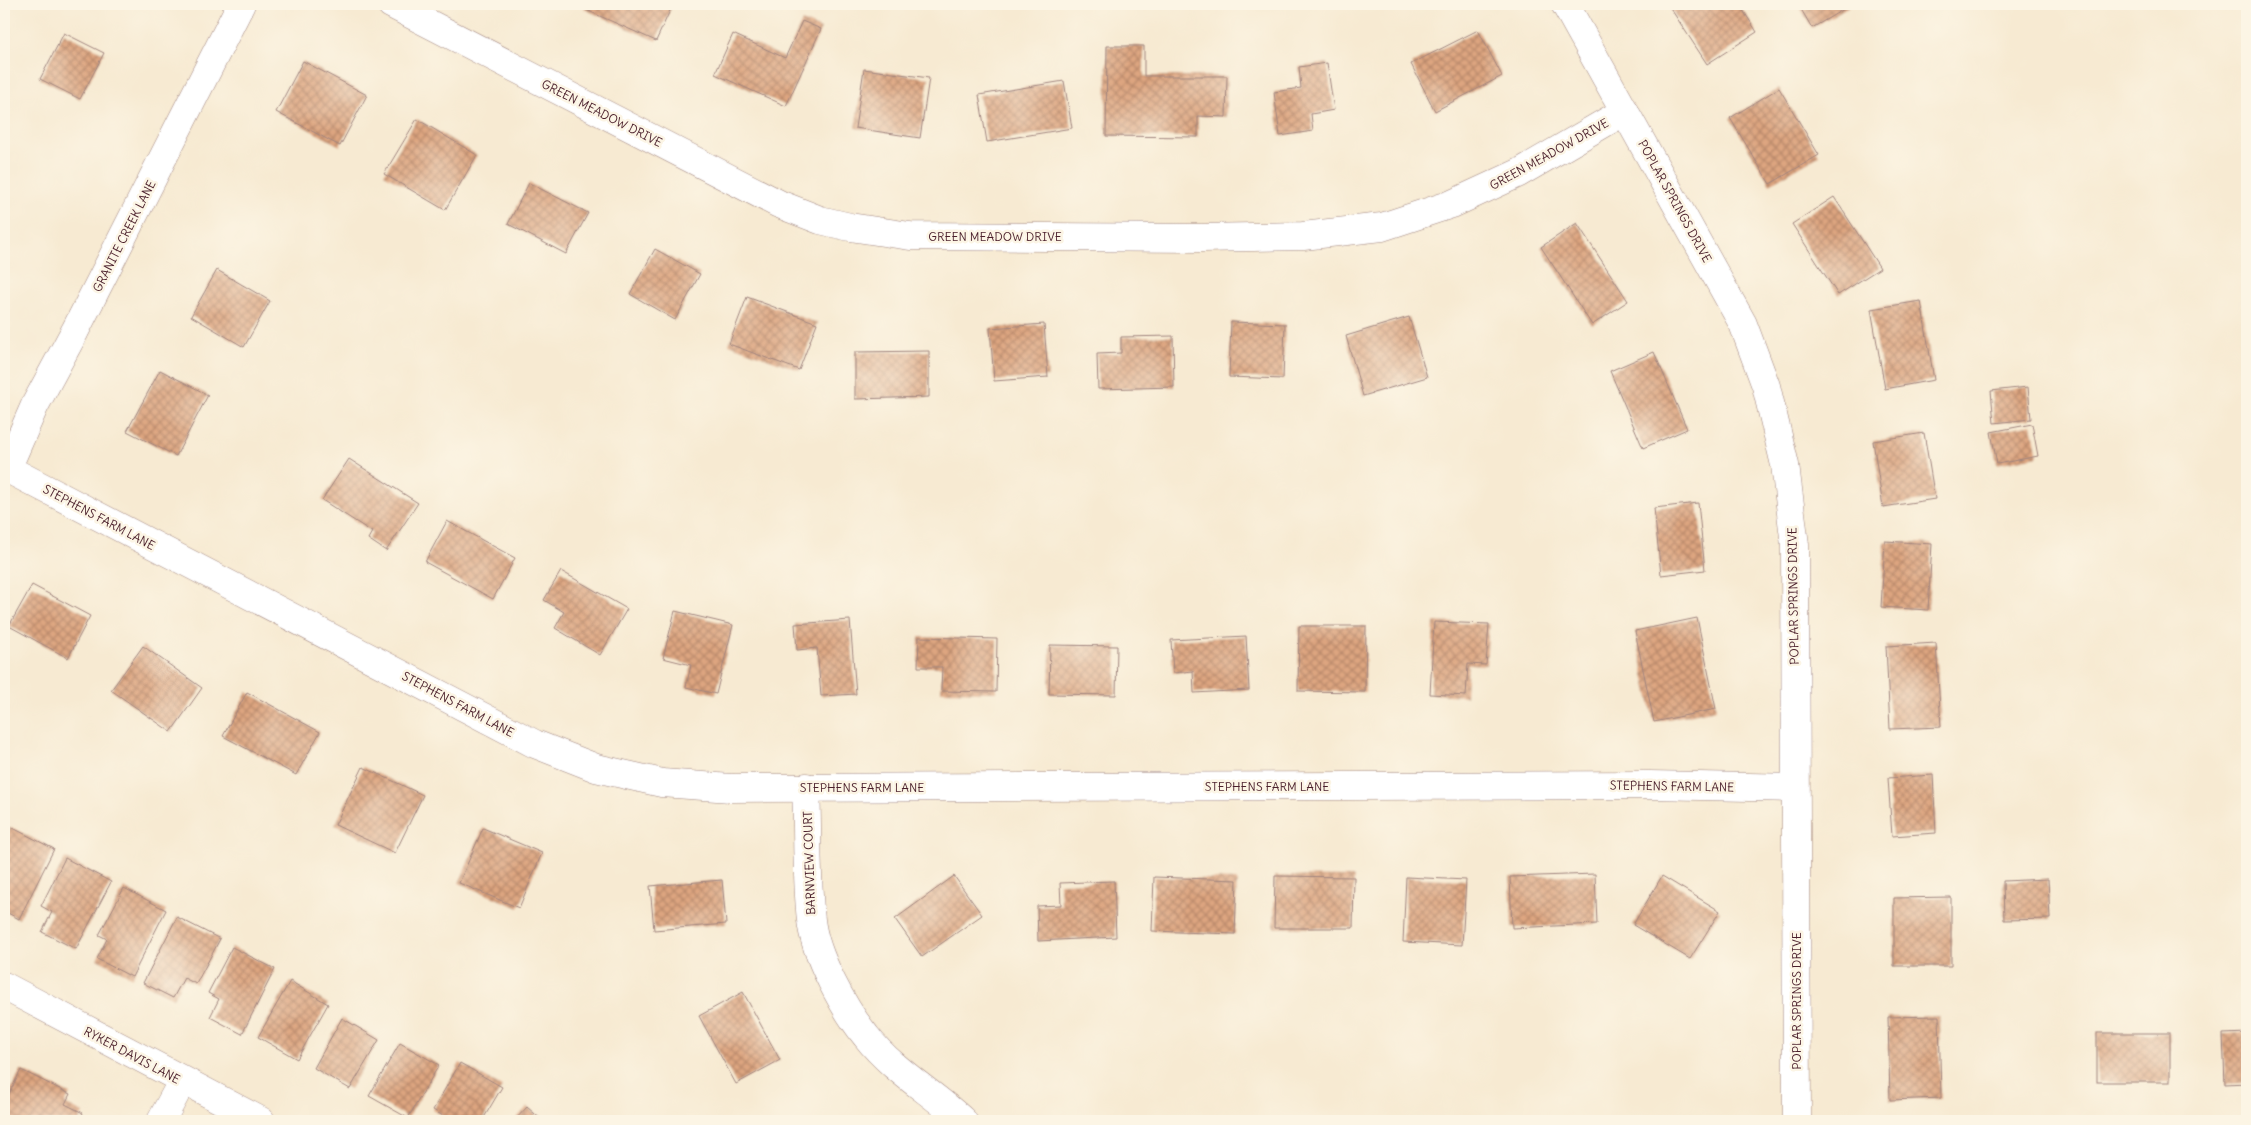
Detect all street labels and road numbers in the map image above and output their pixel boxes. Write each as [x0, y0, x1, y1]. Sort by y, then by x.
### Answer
street label: GREEN MEADOW DRIVE [539, 76, 665, 150]
street label: GREEN MEADOW DRIVE [1487, 115, 1611, 193]
street label: POPLAR SPRINGS DRIVE [1635, 137, 1715, 265]
street label: GRANITE CREEK LANE [89, 178, 159, 294]
street label: GREEN MEADOW DRIVE [928, 229, 1062, 244]
street label: STEPHENS FARM LANE [41, 481, 157, 553]
street label: POPLAR SPRINGS DRIVE [1784, 527, 1802, 665]
street label: STEPHENS FARM LANE [400, 668, 516, 740]
street label: STEPHENS FARM LANE [1610, 777, 1734, 795]
street label: STEPHENS FARM LANE [1205, 779, 1329, 794]
street label: STEPHENS FARM LANE [800, 780, 924, 795]
street label: BARNVIEW COURT [800, 811, 818, 915]
street label: POPLAR SPRINGS DRIVE [1789, 932, 1804, 1070]
street label: RYKER DAVIS LANE [81, 1023, 183, 1087]

